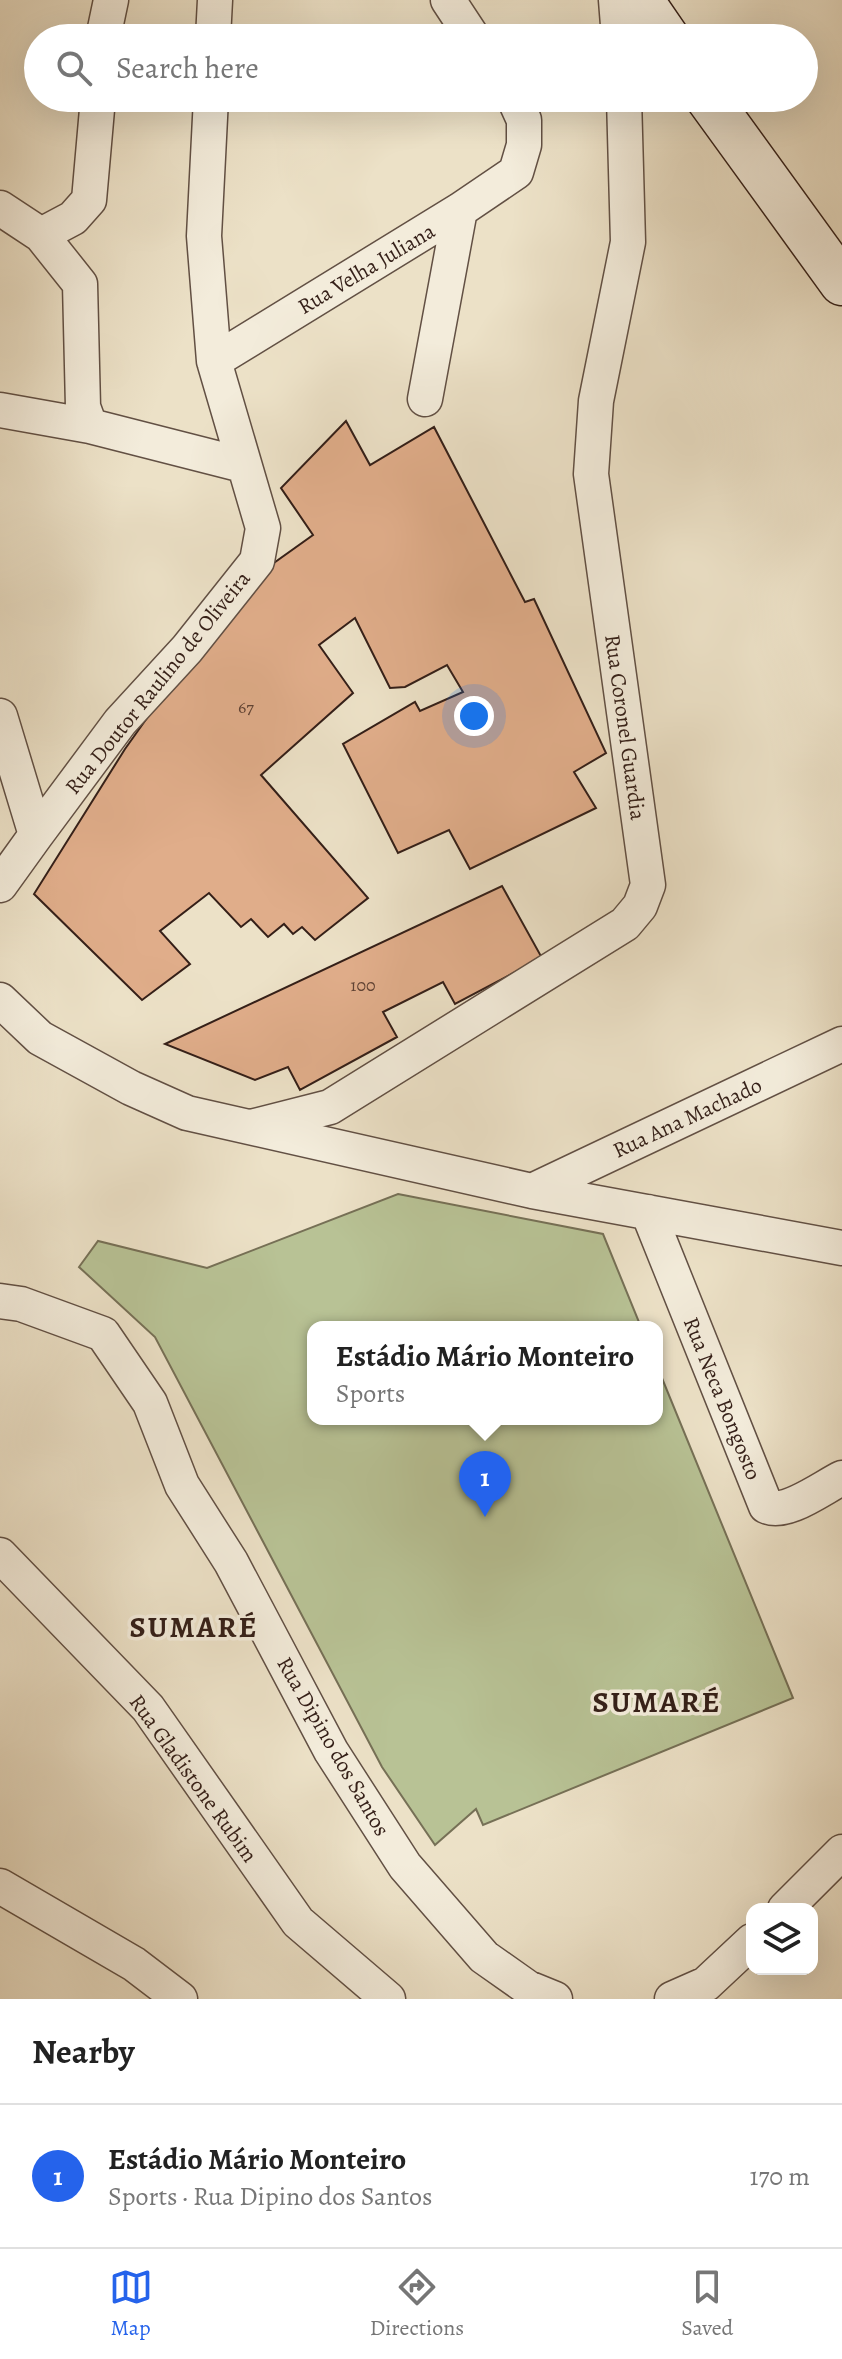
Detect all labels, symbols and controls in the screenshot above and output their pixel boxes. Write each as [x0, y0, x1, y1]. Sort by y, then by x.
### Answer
search box [24, 24, 818, 112]
icon: search [52, 46, 96, 90]
text: Search here [116, 48, 259, 88]
street label: Rua Velha Juliana [292, 216, 441, 322]
street label: Rua Doutor Raulino de Oliveira [58, 564, 258, 801]
street label: Rua Coronel Guardia [597, 632, 653, 823]
house number: 67 [238, 695, 254, 719]
your location [454, 696, 494, 736]
house number: 100 [350, 973, 376, 997]
street label: Rua Ana Machado [608, 1070, 767, 1166]
street label: Rua Neca Bongosto [676, 1312, 768, 1484]
popup [307, 1321, 663, 1425]
text: Estádio Mário Monteiro [336, 1336, 634, 1376]
text: Sports [336, 1376, 405, 1411]
pin: 1 [459, 1451, 511, 1517]
district label: SUMARÉ [130, 1607, 258, 1647]
street label: Rua Dipino dos Santos [269, 1651, 397, 1842]
district label: SUMARÉ [593, 1682, 721, 1722]
street label: Rua Gladistone Rubim [122, 1688, 264, 1869]
map controls [746, 1903, 818, 1975]
button: layers [746, 1903, 818, 1975]
text: Nearby [32, 2028, 135, 2075]
text: Estádio Mário Monteiro [108, 2139, 406, 2179]
text: 1 [53, 2159, 63, 2194]
text: 170 m [750, 2159, 810, 2194]
text: Sports · Rua Dipino dos Santos [108, 2179, 432, 2214]
tab: Map [109, 2265, 153, 2343]
tab: Directions [370, 2265, 464, 2343]
tab: Saved [681, 2265, 733, 2343]

